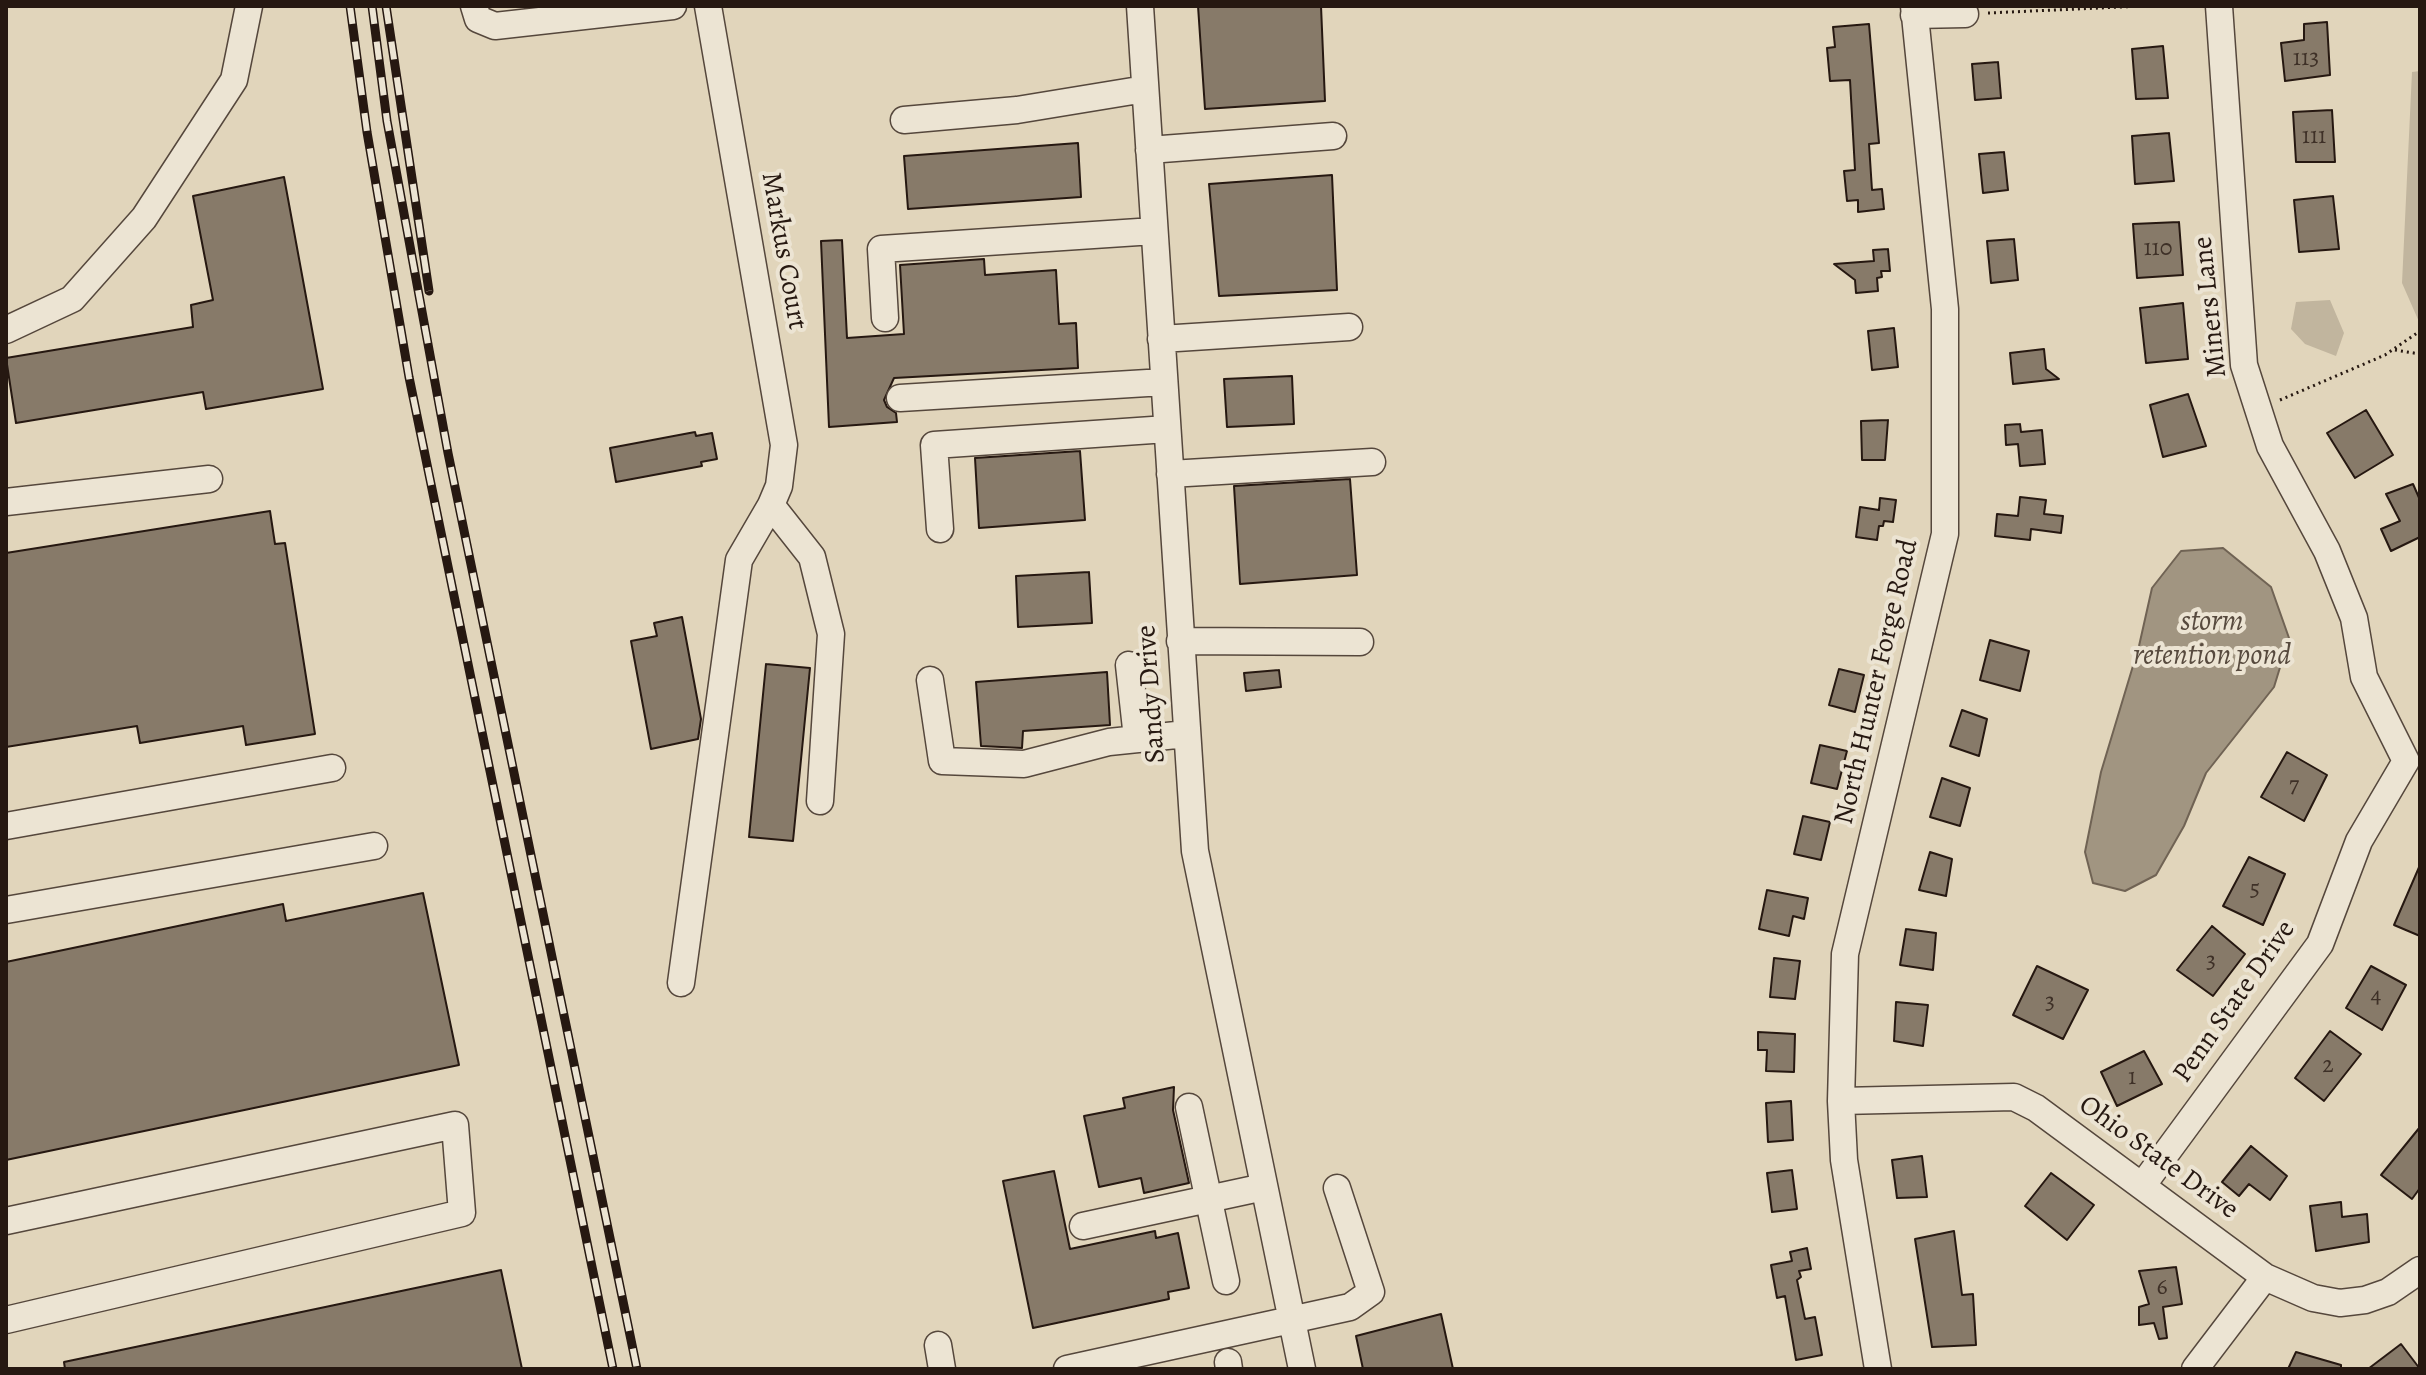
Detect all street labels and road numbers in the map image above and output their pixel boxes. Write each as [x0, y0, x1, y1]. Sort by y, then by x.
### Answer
street label: Markus Court [753, 170, 813, 332]
street label: Miners Lane [2187, 235, 2235, 379]
street label: North Hunter Forge Road [1828, 536, 1926, 828]
street label: Sandy Drive [1130, 624, 1174, 764]
street label: Penn State Drive [2167, 914, 2303, 1090]
street label: Ohio State Drive [2072, 1089, 2244, 1227]

